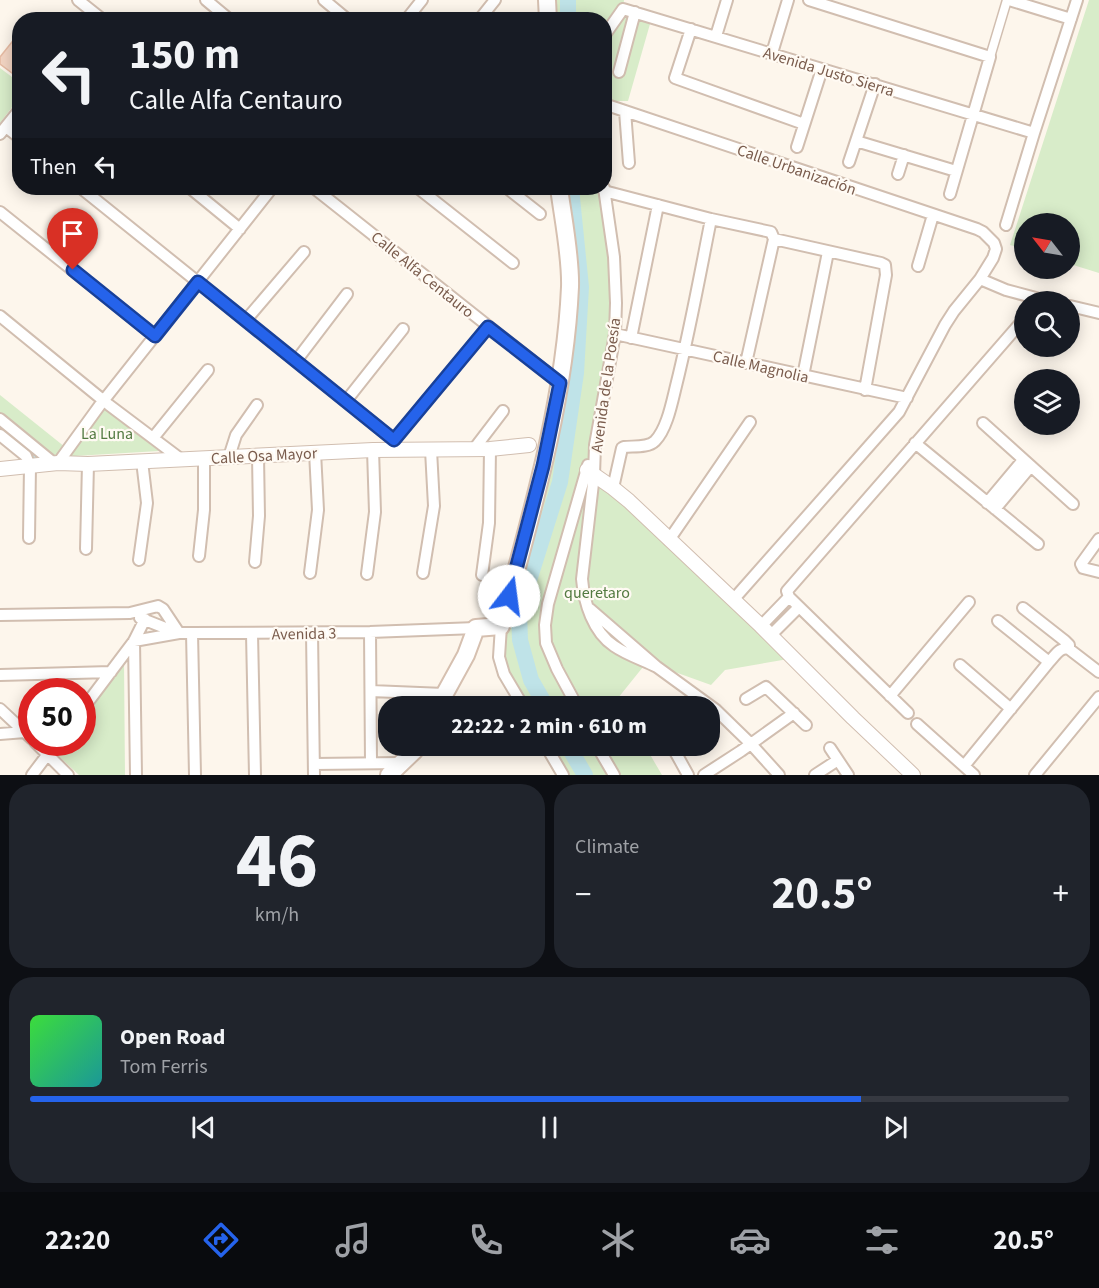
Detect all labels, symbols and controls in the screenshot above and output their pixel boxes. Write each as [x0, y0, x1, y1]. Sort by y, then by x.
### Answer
text: 150 m [129, 25, 240, 85]
icon: left [30, 36, 108, 114]
street label: Avenida Justo Sierra [761, 42, 897, 102]
text: Calle Alfa Centauro [129, 81, 343, 120]
street label: Calle Urbanización [734, 139, 859, 201]
icon: left [89, 150, 122, 183]
text: Then [30, 151, 77, 183]
pin [47, 208, 98, 270]
north arrow [1014, 213, 1080, 279]
map controls [1014, 213, 1080, 435]
icon: arrive [56, 217, 89, 250]
street label: Calle Alfa Centauro [366, 226, 478, 323]
button: search [1014, 291, 1080, 357]
street label: Avenida de la Poesía [586, 316, 626, 454]
street label: Calle Magnolia [711, 345, 811, 389]
button: layers [1014, 369, 1080, 435]
park label: La Luna [81, 423, 133, 445]
street label: Calle Osa Mayor [210, 442, 318, 470]
position arrow [477, 564, 541, 628]
park label: queretaro [564, 582, 630, 604]
street label: Avenida 3 [271, 622, 337, 646]
speed limit sign: 50 [18, 678, 96, 756]
text: 22:22 · 2 min · 610 m [451, 710, 647, 742]
text: 46 [236, 806, 318, 917]
text: Climate [575, 833, 639, 861]
text: 20.5° [771, 862, 873, 926]
text: − [575, 871, 591, 918]
text: + [1053, 871, 1069, 918]
text: km/h [255, 901, 299, 929]
text: Open Road [120, 1021, 225, 1053]
text: Tom Ferris [120, 1053, 208, 1081]
icon: previous [187, 1111, 220, 1144]
icon: pause [533, 1111, 566, 1144]
icon: next [879, 1111, 912, 1144]
icon: directions [200, 1219, 242, 1261]
icon: music [332, 1219, 374, 1261]
icon: phone [465, 1219, 507, 1261]
icon: climate [597, 1219, 639, 1261]
icon: car [729, 1219, 771, 1261]
icon: filters [861, 1219, 903, 1261]
text: 22:20 [45, 1221, 110, 1260]
text: 20.5° [993, 1221, 1054, 1260]

